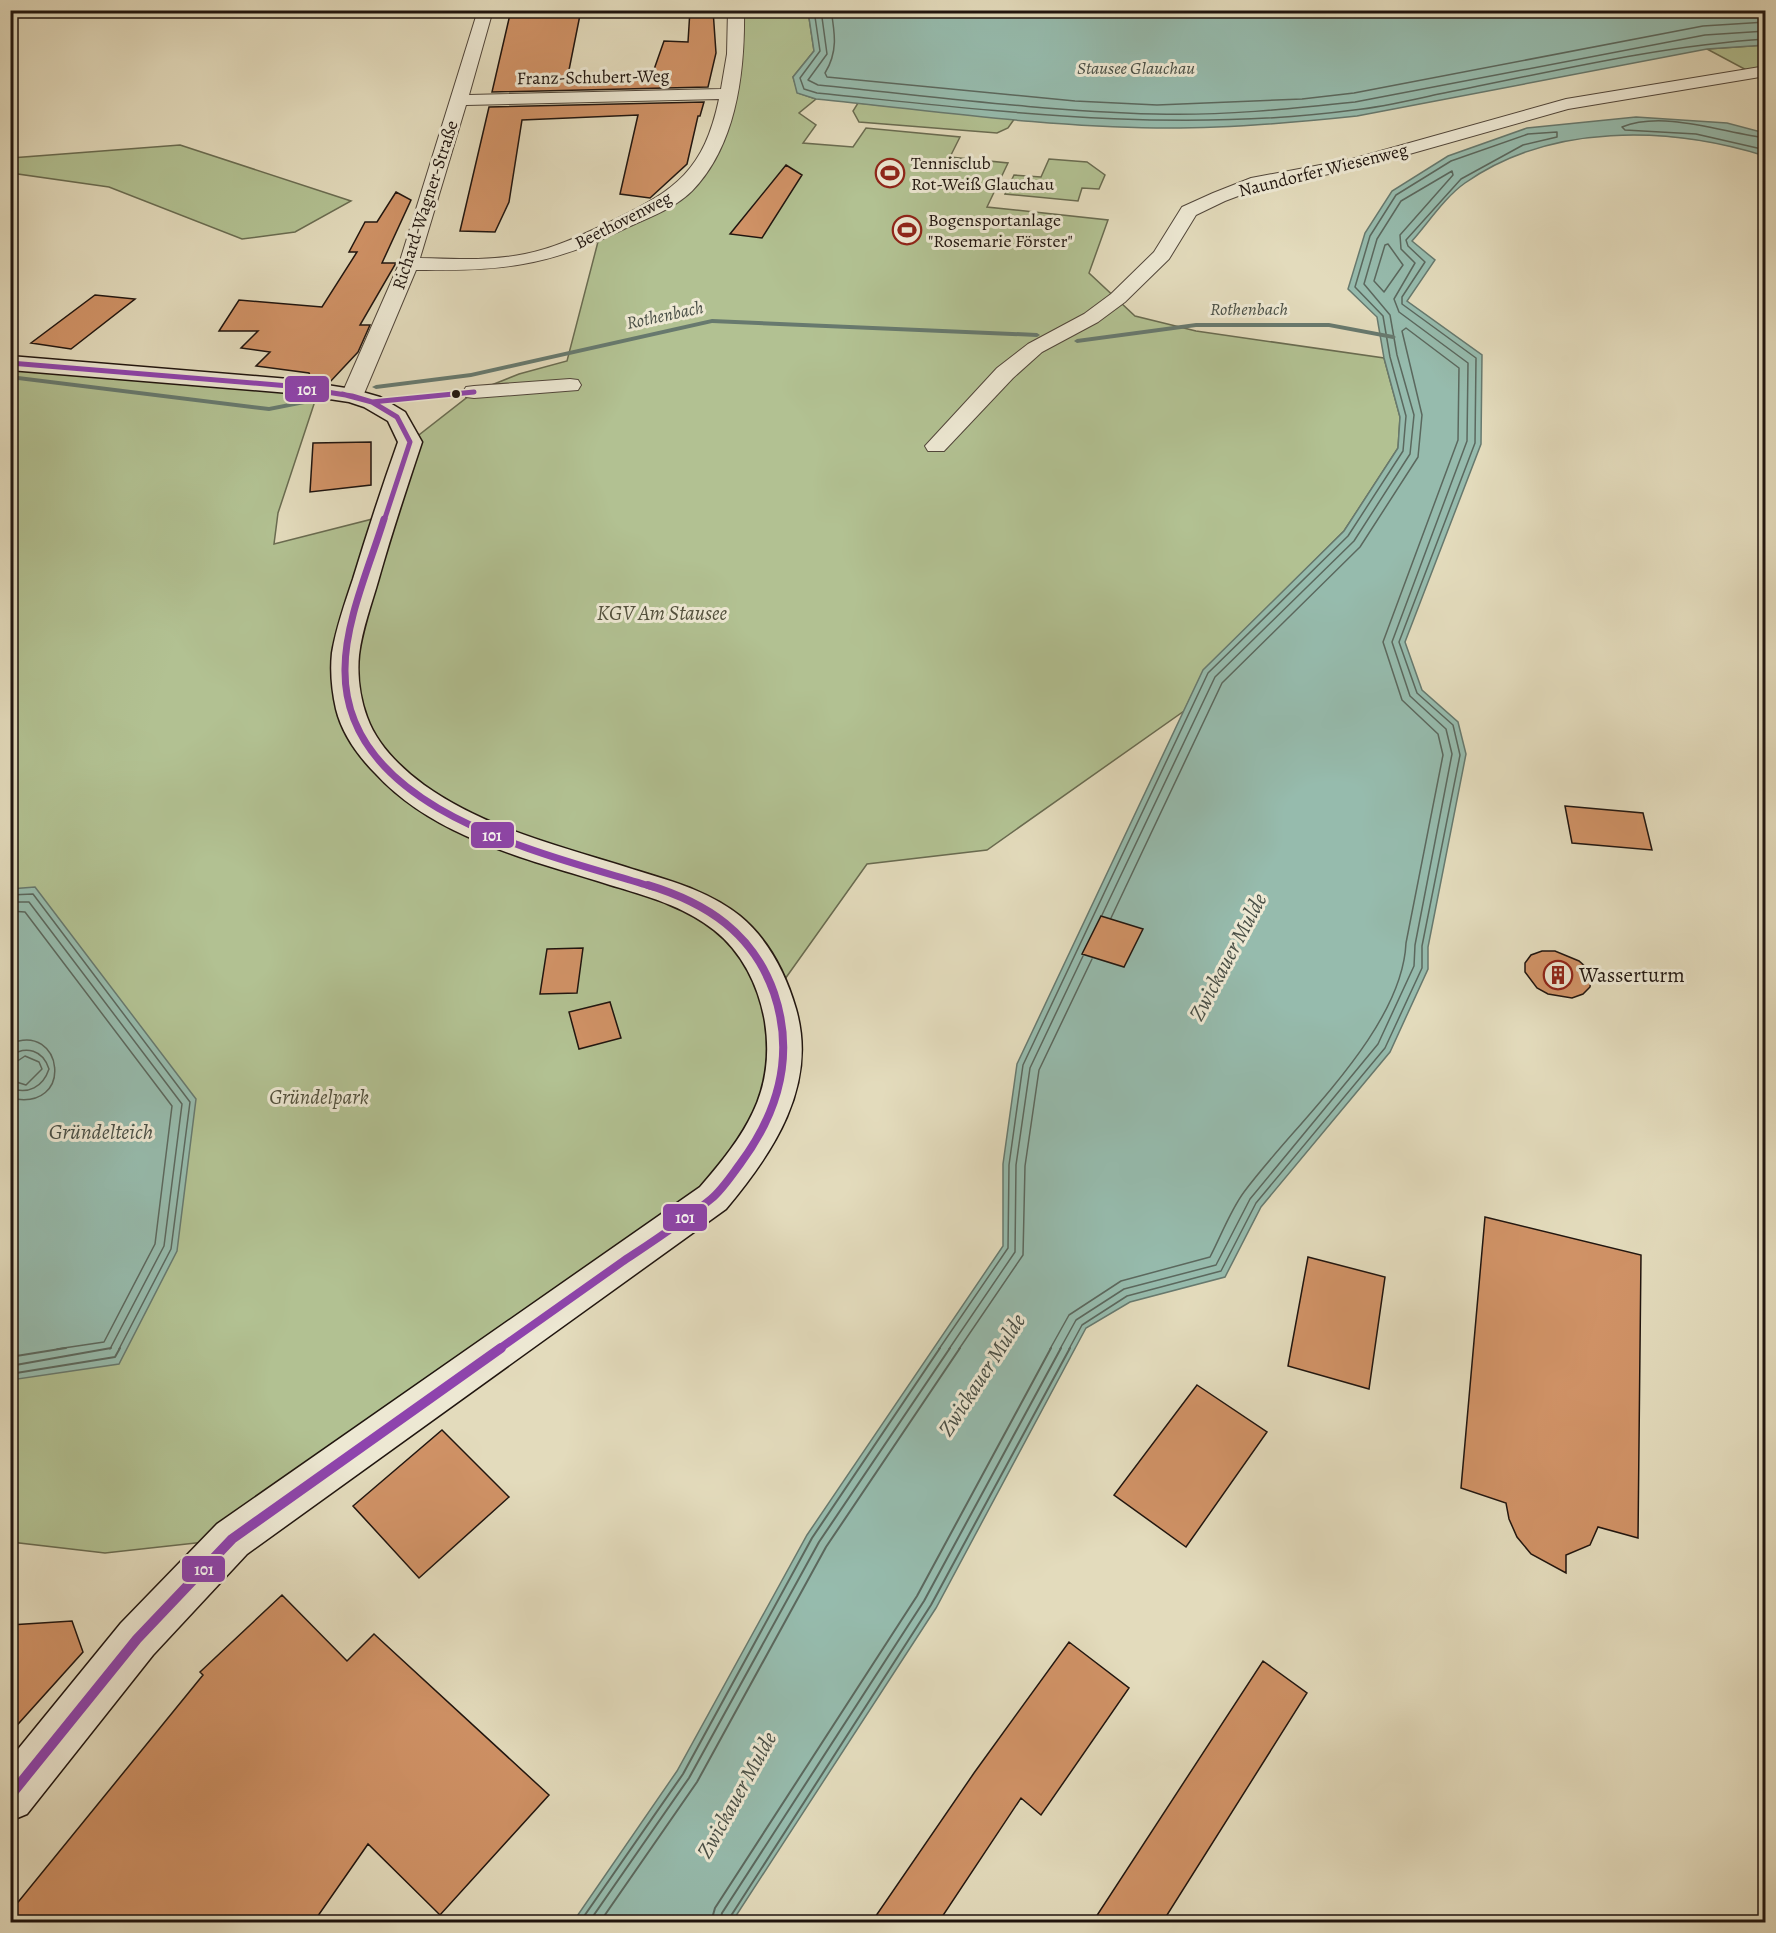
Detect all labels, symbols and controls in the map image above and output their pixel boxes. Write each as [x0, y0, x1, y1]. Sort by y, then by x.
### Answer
water label: Stausee Glauchau [1077, 56, 1195, 80]
street label: Franz-Schubert-Weg [516, 64, 670, 90]
street label: Richard-Wagner-Straße [386, 117, 464, 293]
street label: Naundorfer Wiesenweg [1236, 137, 1410, 203]
place label: Tennisclub Rot-Weiß Glauchau [911, 151, 1055, 196]
sports icon: Tennisclub Rot-Weiß Glauchau [874, 157, 906, 189]
street label: Beethovenweg [571, 185, 675, 255]
place label: Bogensportanlage "Rosemarie Förster" [928, 208, 1073, 253]
sports icon: Bogensportanlage "Rosemarie Förster" [891, 214, 923, 246]
water label: Rothenbach [624, 295, 706, 335]
water label: Rothenbach [1210, 297, 1288, 321]
line badge: 101 [284, 375, 330, 403]
text: 101 [297, 379, 317, 401]
unlabelled marker [450, 388, 462, 400]
park label: KGV Am Stausee [597, 599, 728, 627]
line badge: 101 [470, 821, 515, 849]
text: 101 [482, 825, 502, 847]
water label: Zwickauer Mulde [1182, 888, 1274, 1026]
building icon: Wasserturm [1542, 959, 1574, 991]
place label: Wasserturm [1578, 961, 1685, 989]
park label: Gründelpark [269, 1083, 369, 1111]
water label: Gründelteich [49, 1117, 153, 1147]
line badge: 101 [662, 1203, 708, 1232]
text: 101 [675, 1207, 695, 1229]
water label: Zwickauer Mulde [931, 1308, 1033, 1442]
line badge: 101 [181, 1555, 226, 1583]
text: 101 [194, 1559, 214, 1581]
water label: Zwickauer Mulde [690, 1726, 784, 1864]

